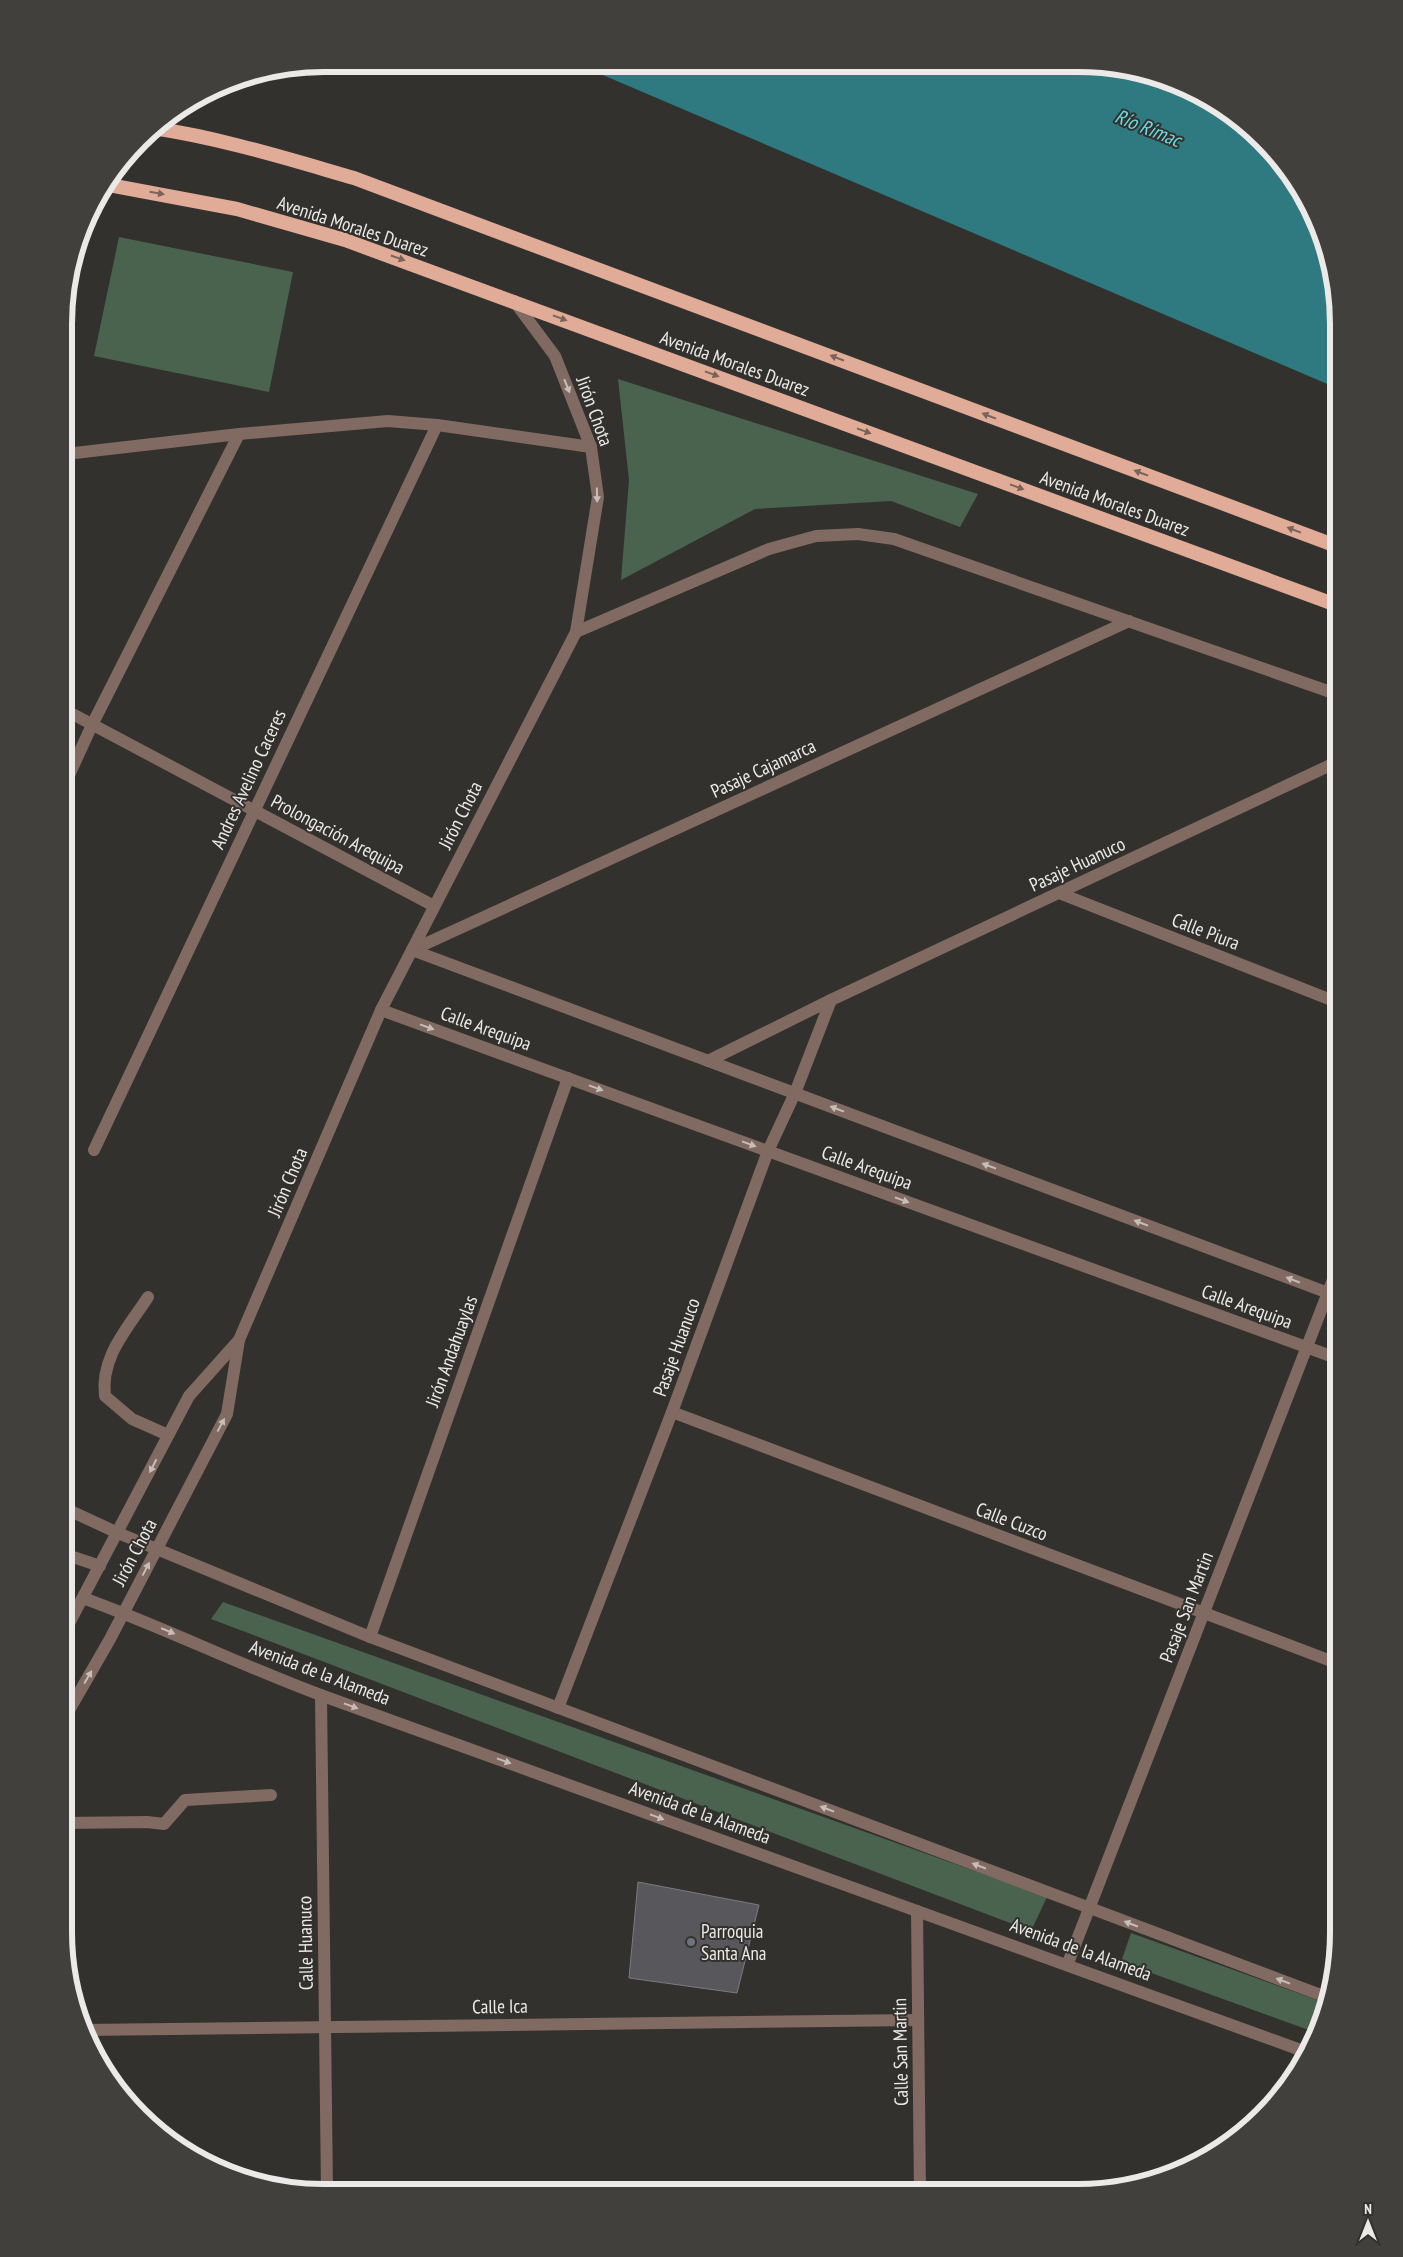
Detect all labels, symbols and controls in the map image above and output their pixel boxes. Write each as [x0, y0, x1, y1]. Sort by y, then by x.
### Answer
water label: Río Rímac [1111, 103, 1187, 154]
one-way arrow [150, 189, 166, 197]
street label: Avenida Morales Duarez [274, 190, 432, 262]
one-way arrow [391, 254, 406, 262]
one-way arrow [552, 315, 567, 322]
street label: Avenida Morales Duarez [657, 325, 813, 401]
one-way arrow [829, 354, 844, 362]
one-way arrow [705, 370, 720, 378]
street label: Jirón Chota [571, 372, 619, 449]
one-way arrow [563, 379, 571, 393]
one-way arrow [982, 411, 997, 419]
one-way arrow [857, 428, 872, 435]
street label: Avenida Morales Duarez [1037, 465, 1193, 541]
one-way arrow [1134, 469, 1149, 476]
one-way arrow [1010, 483, 1025, 491]
one-way arrow [593, 487, 601, 503]
one-way arrow [1286, 526, 1301, 533]
street label: Andres Avelino Caceres [205, 705, 291, 853]
street label: Pasaje Cajamarca [707, 733, 819, 803]
street label: Jirón Chota [432, 777, 487, 854]
street label: Prolongación Arequipa [267, 789, 409, 879]
street label: Pasaje Huanuco [1025, 831, 1129, 897]
street label: Calle Piura [1169, 907, 1243, 955]
street label: Calle Arequipa [437, 1001, 535, 1055]
one-way arrow [420, 1023, 435, 1031]
one-way arrow [589, 1085, 604, 1092]
one-way arrow [830, 1104, 844, 1112]
one-way arrow [742, 1140, 757, 1148]
street label: Calle Arequipa [818, 1140, 916, 1194]
street label: Jirón Chota [261, 1144, 312, 1221]
one-way arrow [981, 1162, 996, 1170]
one-way arrow [894, 1197, 909, 1204]
one-way arrow [1133, 1219, 1148, 1227]
one-way arrow [1285, 1276, 1300, 1284]
street label: Calle Arequipa [1198, 1279, 1296, 1333]
street label: Jirón Andahuaylas [419, 1292, 482, 1411]
street label: Pasaje Huanuco [647, 1295, 705, 1399]
one-way arrow [217, 1418, 225, 1432]
one-way arrow [149, 1459, 157, 1473]
street label: Calle Cuzco [973, 1496, 1051, 1546]
street label: Jirón Chota [106, 1514, 162, 1591]
street label: Pasaje San Martin [1154, 1548, 1218, 1666]
one-way arrow [142, 1562, 150, 1577]
one-way arrow [161, 1628, 176, 1636]
street label: Avenida de la Alameda [246, 1634, 394, 1710]
one-way arrow [84, 1670, 93, 1683]
one-way arrow [344, 1703, 359, 1710]
one-way arrow [497, 1757, 512, 1765]
street label: Avenida de la Alameda [626, 1775, 774, 1849]
one-way arrow [819, 1805, 834, 1813]
one-way arrow [650, 1813, 665, 1821]
one-way arrow [972, 1862, 987, 1869]
street label: Calle Huanuco [292, 1896, 318, 1990]
street label: Avenida de la Alameda [1007, 1912, 1155, 1986]
place label: Parroquia Santa Ana [701, 1919, 766, 1965]
one-way arrow [1124, 1919, 1139, 1927]
marker: Parroquia Santa Ana [685, 1936, 697, 1948]
one-way arrow [1276, 1977, 1291, 1984]
street label: Calle Ica [472, 1994, 528, 2018]
street label: Calle San Martin [887, 1998, 913, 2106]
north arrow [1343, 2197, 1393, 2247]
text: N [1364, 2200, 1372, 2218]

